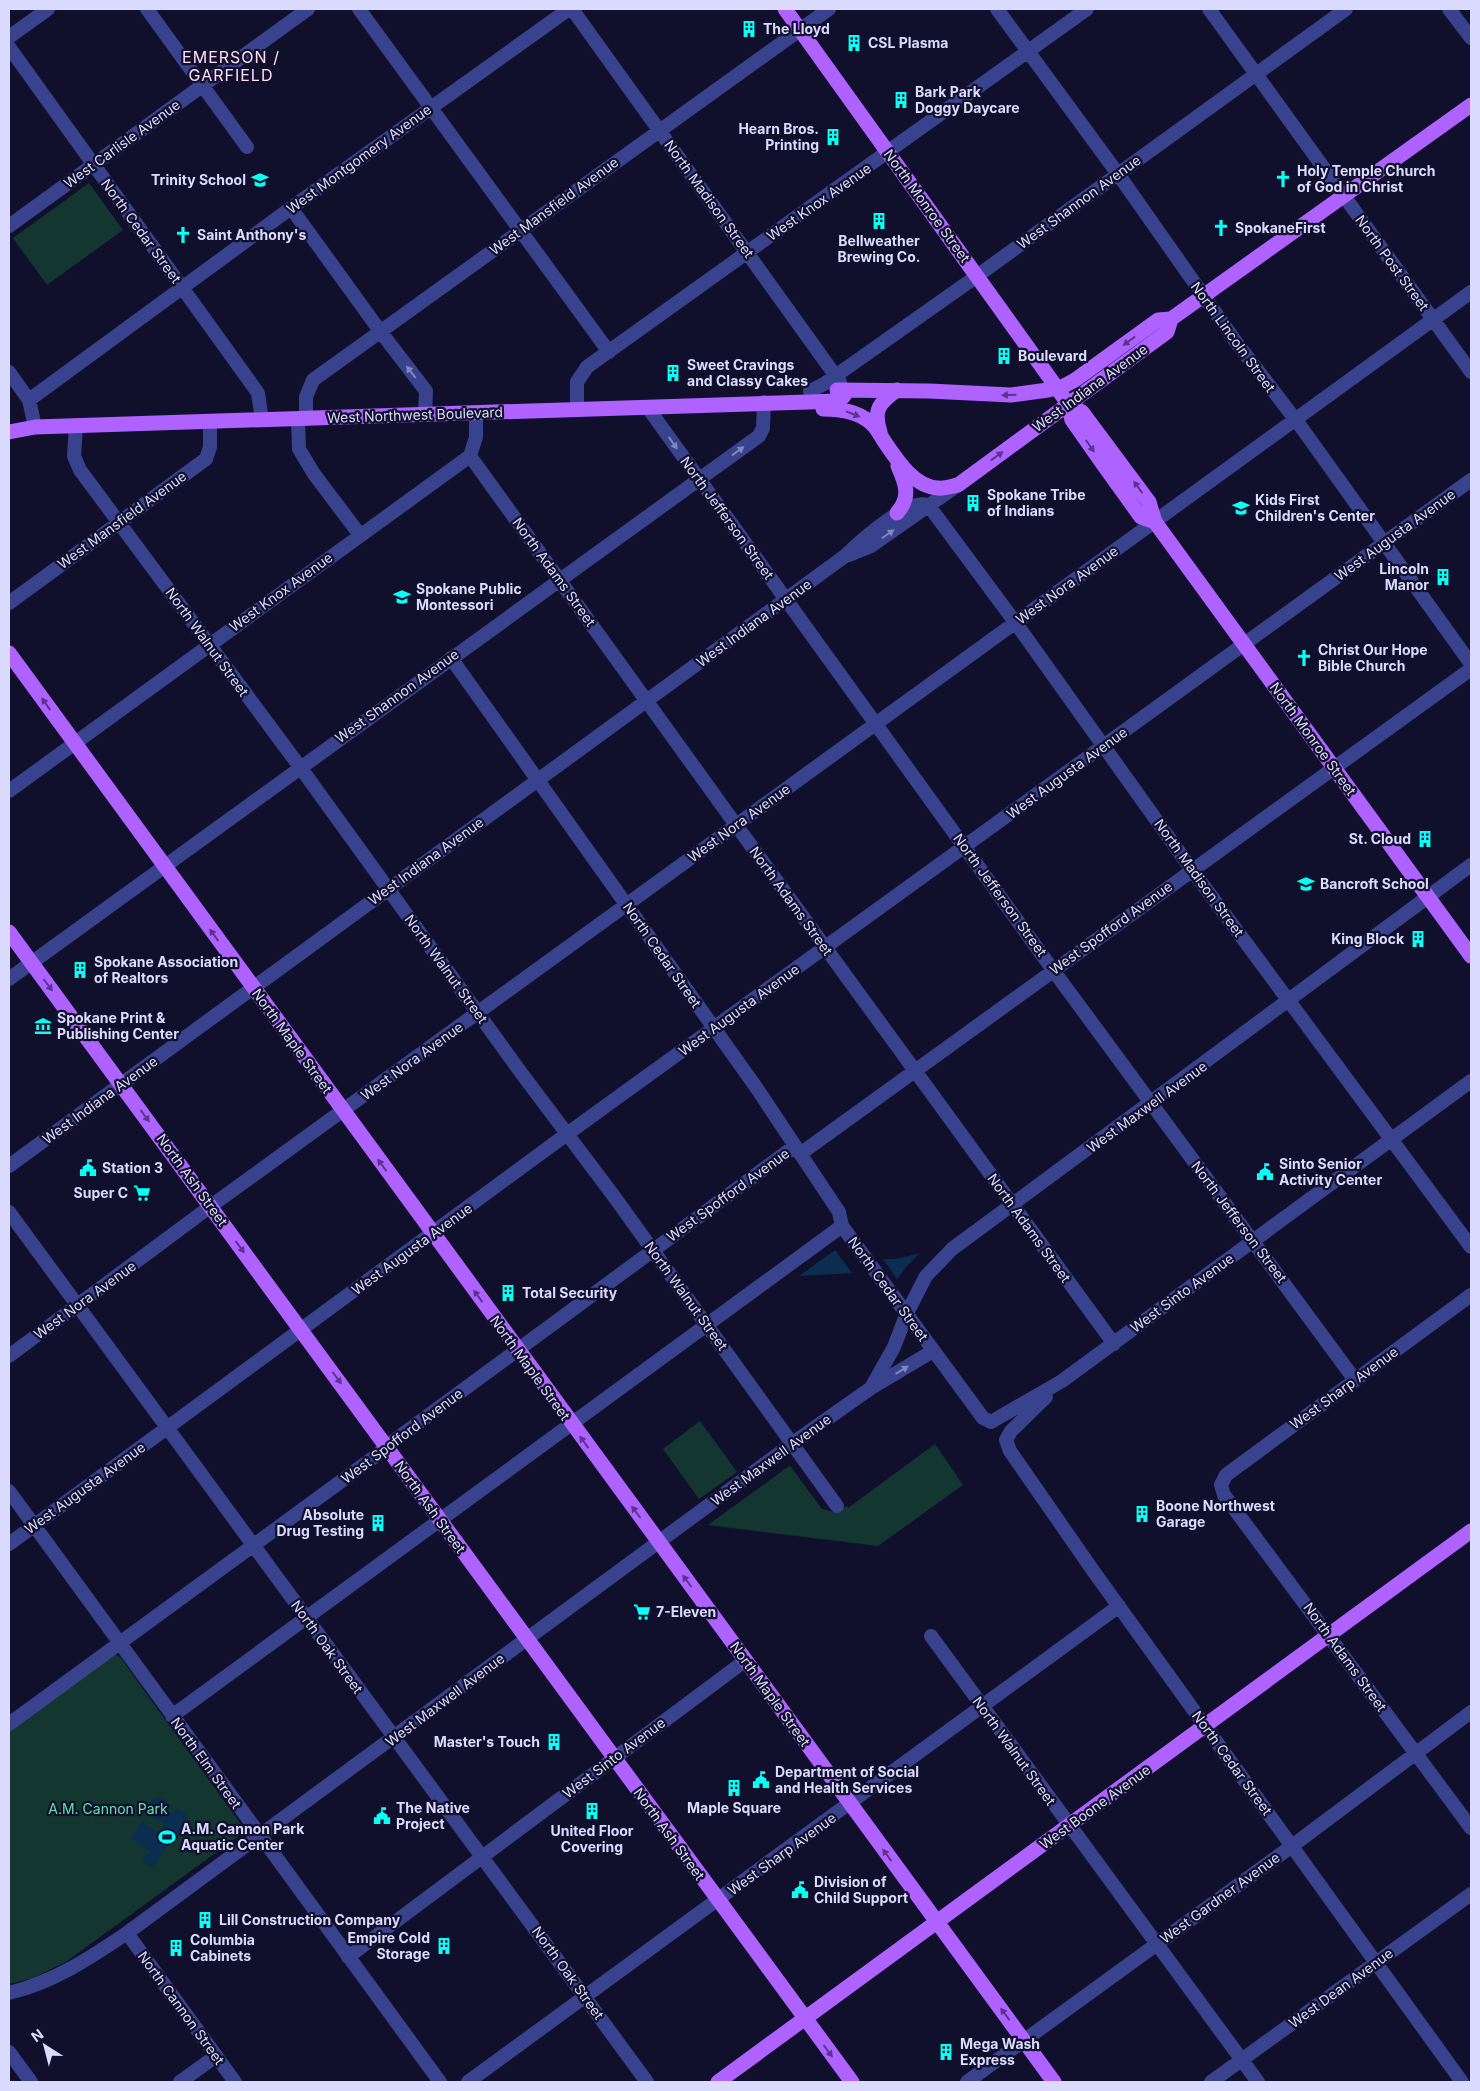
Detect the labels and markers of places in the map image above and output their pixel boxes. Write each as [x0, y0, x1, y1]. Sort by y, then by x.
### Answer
building icon: The Lloyd [739, 19, 759, 39]
place label: The Lloyd [763, 20, 830, 37]
building icon: CSL Plasma [844, 33, 864, 53]
place label: CSL Plasma [868, 34, 949, 51]
place label: Bark Park Doggy Daycare [915, 83, 1020, 116]
building icon: Bark Park Doggy Daycare [891, 90, 911, 110]
place label: Hearn Bros. Printing [738, 120, 819, 153]
building icon: Hearn Bros. Printing [823, 127, 843, 147]
place label: Holy Temple Church of God in Christ [1297, 162, 1435, 195]
church icon: Holy Temple Church of God in Christ [1273, 169, 1293, 189]
school or university icon: Trinity School [250, 170, 270, 190]
place label: Trinity School [151, 171, 246, 188]
building icon: Bellweather Brewing Co. [869, 211, 889, 231]
church icon: SpokaneFirst [1211, 218, 1231, 238]
place label: SpokaneFirst [1235, 219, 1326, 236]
church icon: Saint Anthony's [173, 225, 193, 245]
place label: Saint Anthony's [197, 226, 306, 243]
place label: Bellweather Brewing Co. [838, 232, 920, 265]
building icon: Boulevard [994, 346, 1014, 366]
place label: Boulevard [1018, 347, 1087, 364]
place label: Sweet Cravings and Classy Cakes [687, 356, 808, 389]
building icon: Sweet Cravings and Classy Cakes [663, 363, 683, 383]
place label: Spokane Tribe of Indians [987, 486, 1086, 519]
place label: Kids First Children's Center [1255, 491, 1375, 524]
building icon: Spokane Tribe of Indians [963, 493, 983, 513]
school or university icon: Kids First Children's Center [1231, 498, 1251, 518]
place label: Lincoln Manor [1379, 560, 1429, 593]
building icon: Lincoln Manor [1433, 567, 1453, 587]
place label: Spokane Public Montessori [416, 580, 522, 613]
school or university icon: Spokane Public Montessori [392, 587, 412, 607]
place label: Christ Our Hope Bible Church [1318, 641, 1428, 674]
church icon: Christ Our Hope Bible Church [1294, 648, 1314, 668]
building icon: St. Cloud [1415, 829, 1435, 849]
place label: St. Cloud [1349, 830, 1411, 847]
school or university icon: Bancroft School [1296, 874, 1316, 894]
place label: Bancroft School [1320, 875, 1429, 892]
building icon: King Block [1408, 929, 1428, 949]
place label: King Block [1331, 930, 1405, 947]
place label: Spokane Association of Realtors [94, 953, 238, 986]
building icon: Spokane Association of Realtors [70, 960, 90, 980]
place label: Spokane Print & Publishing Center [57, 1009, 179, 1042]
museum icon: Spokane Print & Publishing Center [33, 1016, 53, 1036]
place label: Sinto Senior Activity Center [1279, 1155, 1382, 1188]
public building icon: Station 3 [78, 1158, 98, 1178]
place label: Station 3 [102, 1159, 163, 1176]
public building icon: Sinto Senior Activity Center [1255, 1162, 1275, 1182]
supermarket icon: Super C [132, 1183, 152, 1203]
place label: Super C [74, 1184, 128, 1201]
building icon: Total Security [498, 1283, 518, 1303]
place label: Total Security [522, 1284, 618, 1301]
place label: Boone Northwest Garage [1156, 1497, 1275, 1530]
building icon: Boone Northwest Garage [1132, 1504, 1152, 1524]
place label: Absolute Drug Testing [276, 1506, 364, 1539]
building icon: Absolute Drug Testing [368, 1513, 388, 1533]
supermarket icon: 7-Eleven [632, 1602, 652, 1622]
place label: 7-Eleven [656, 1603, 716, 1620]
building icon: Master's Touch [544, 1732, 564, 1752]
place label: Master's Touch [434, 1733, 540, 1750]
place label: Department of Social and Health Services [775, 1763, 919, 1796]
public building icon: Department of Social and Health Services [751, 1770, 771, 1790]
building icon: Maple Square [724, 1778, 744, 1798]
place label: The Native Project [396, 1799, 470, 1832]
place label: Maple Square [687, 1799, 781, 1816]
building icon: United Floor Covering [582, 1801, 602, 1821]
public building icon: The Native Project [372, 1806, 392, 1826]
place label: A.M. Cannon Park Aquatic Center [181, 1820, 305, 1853]
place label: United Floor Covering [550, 1822, 634, 1855]
sports icon: A.M. Cannon Park Aquatic Center [157, 1827, 177, 1847]
place label: Division of Child Support [814, 1873, 908, 1906]
public building icon: Division of Child Support [790, 1880, 810, 1900]
building icon: Lill Construction Company [195, 1910, 215, 1930]
place label: Lill Construction Company [219, 1911, 401, 1928]
place label: Empire Cold Storage [348, 1929, 430, 1962]
place label: Columbia Cabinets [190, 1931, 255, 1964]
building icon: Empire Cold Storage [434, 1936, 454, 1956]
building icon: Columbia Cabinets [166, 1938, 186, 1958]
place label: Mega Wash Express [960, 2035, 1040, 2068]
building icon: Mega Wash Express [936, 2042, 956, 2062]

